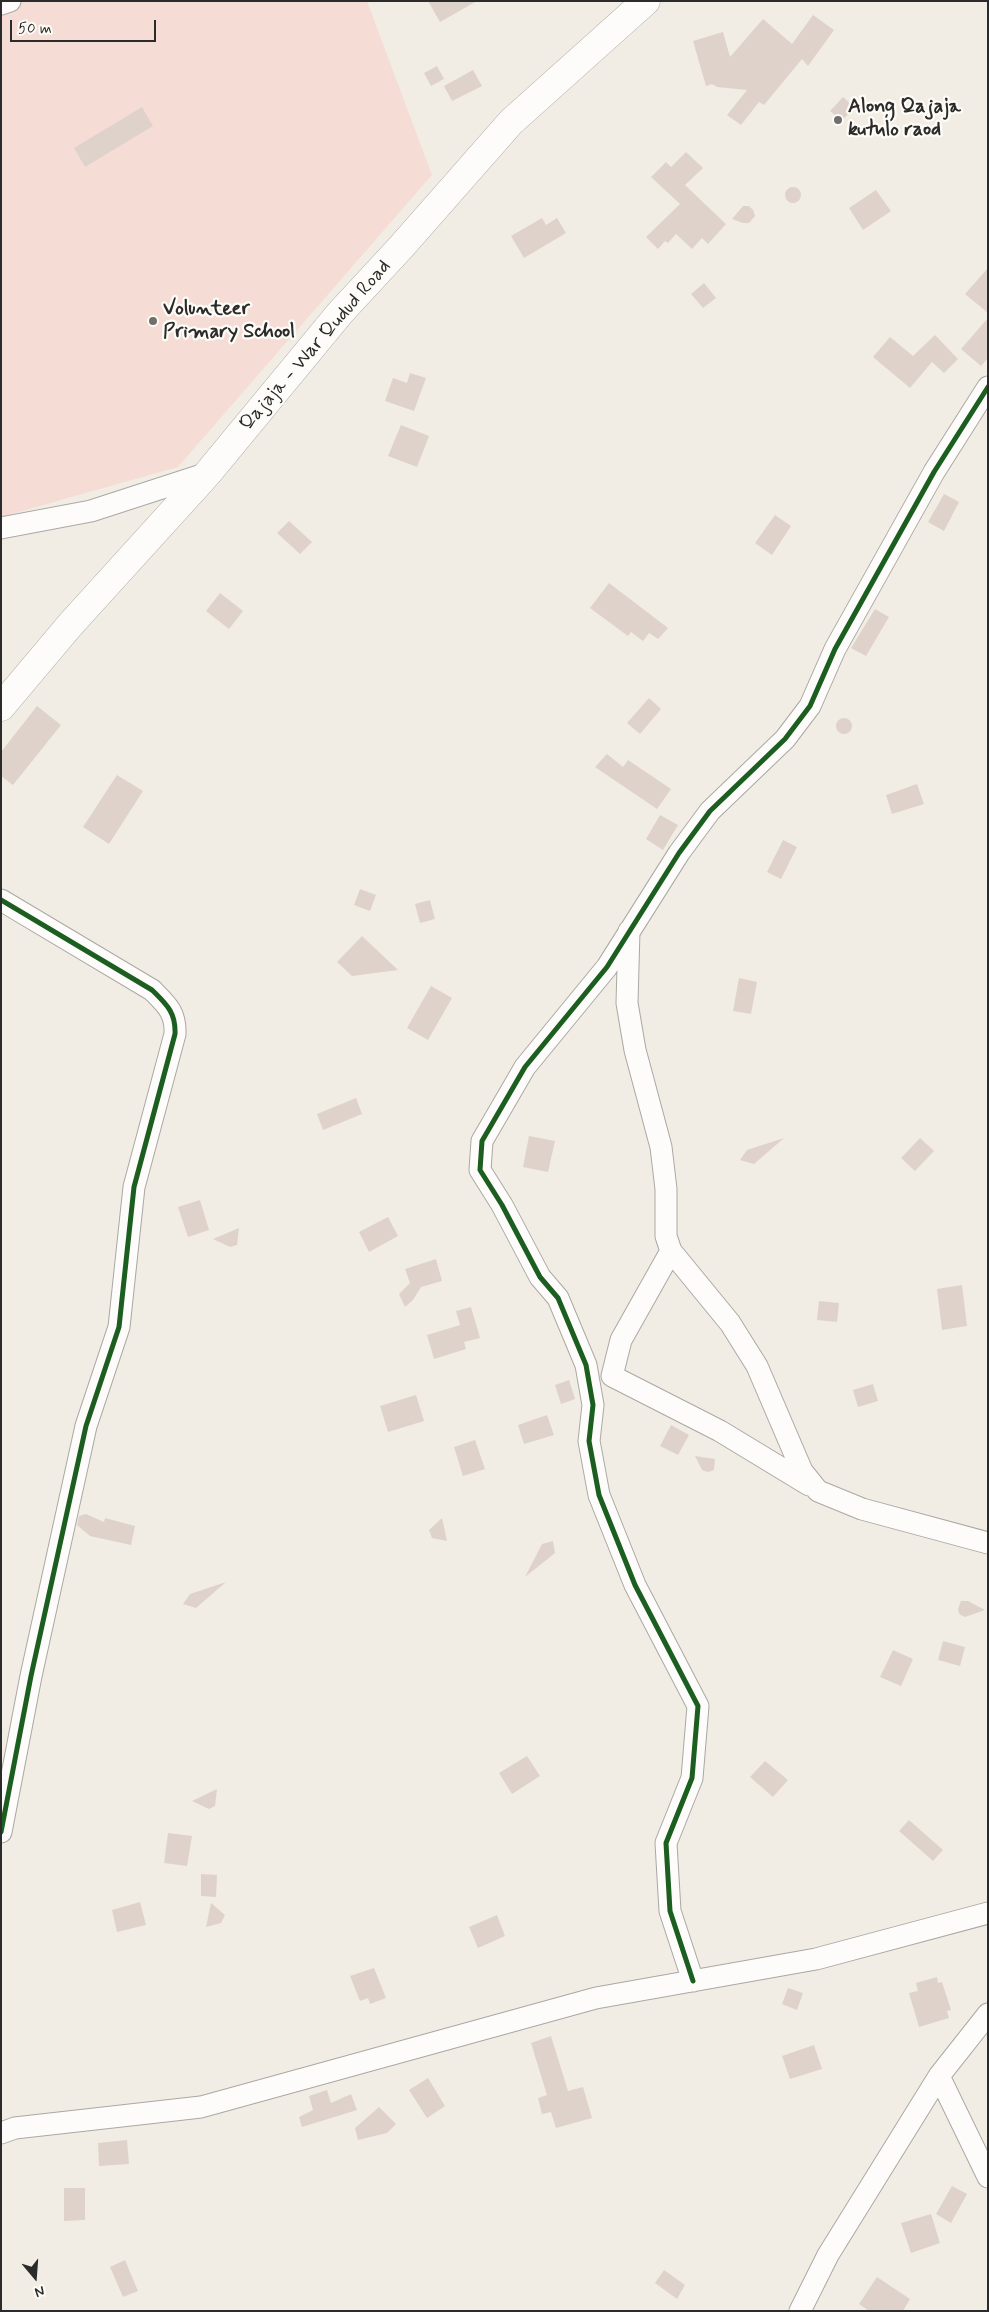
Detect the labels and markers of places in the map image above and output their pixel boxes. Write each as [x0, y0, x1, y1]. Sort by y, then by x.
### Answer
place label: Along Qajaja kutulo raod [848, 96, 961, 143]
marker: Along Qajaja kutulo raod [832, 114, 844, 126]
place label: Volunteer Primary School [163, 298, 295, 345]
marker: Volunteer Primary School [147, 315, 159, 327]

